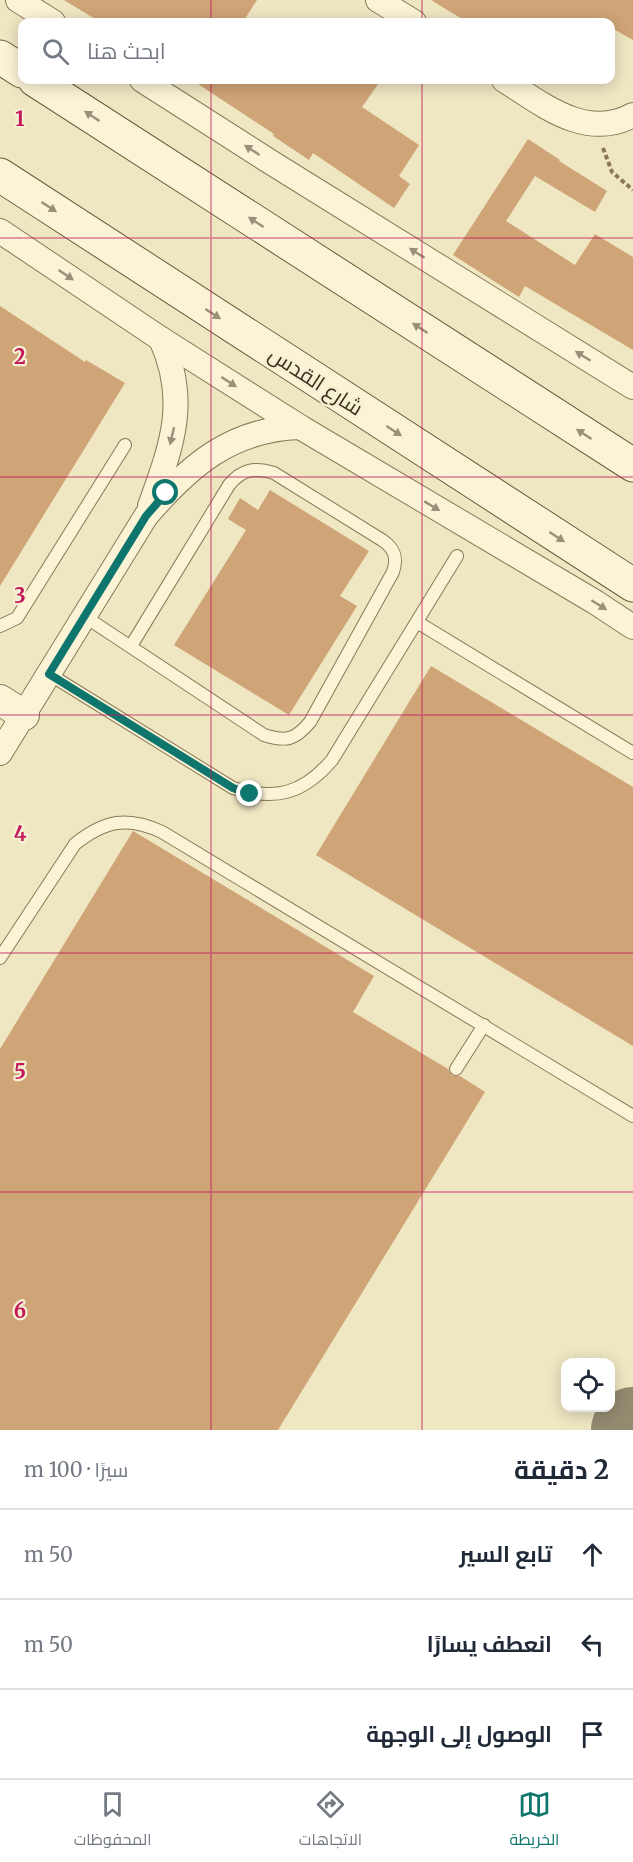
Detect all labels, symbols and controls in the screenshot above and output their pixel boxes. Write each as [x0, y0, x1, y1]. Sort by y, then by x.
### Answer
search box [18, 18, 615, 84]
icon: search [39, 35, 72, 68]
text: ابحث هنا [87, 37, 166, 65]
text: 1 [15, 106, 25, 131]
one-way arrow [84, 111, 101, 122]
one-way arrow [244, 145, 260, 156]
one-way arrow [41, 202, 57, 213]
one-way arrow [248, 217, 264, 228]
one-way arrow [409, 248, 426, 259]
one-way arrow [58, 270, 74, 281]
one-way arrow [204, 308, 221, 319]
one-way arrow [412, 323, 428, 334]
street label: شارع القدس [263, 340, 368, 422]
text: 2 [14, 344, 26, 369]
one-way arrow [575, 350, 591, 361]
one-way arrow [221, 377, 238, 388]
one-way arrow [385, 426, 402, 437]
one-way arrow [166, 427, 176, 445]
one-way arrow [576, 428, 592, 439]
route start [152, 479, 178, 505]
one-way arrow [424, 500, 440, 511]
one-way arrow [549, 532, 565, 543]
text: 3 [14, 583, 26, 608]
one-way arrow [591, 600, 607, 611]
route end [236, 780, 262, 806]
text: 4 [14, 821, 27, 846]
text: 5 [14, 1059, 26, 1084]
text: 6 [14, 1298, 26, 1323]
map controls [561, 1358, 615, 1412]
button: locate [561, 1358, 615, 1412]
text: 2 دقيقة [514, 1453, 609, 1486]
text: سيرًا · 100 m [24, 1457, 128, 1482]
icon: ahead [576, 1538, 609, 1571]
text: تابع السير [459, 1540, 552, 1568]
text: 50 m [24, 1542, 73, 1567]
icon: left [576, 1628, 609, 1661]
text: انعطف يسارًا [427, 1630, 552, 1658]
text: 50 m [24, 1632, 73, 1657]
icon: arrive [576, 1718, 609, 1751]
text: الوصول إلى الوجهة [366, 1720, 552, 1748]
tab: المحفوظات [74, 1788, 152, 1854]
tab: الاتجاهات [299, 1788, 362, 1854]
tab: الخريطة [509, 1788, 559, 1854]

